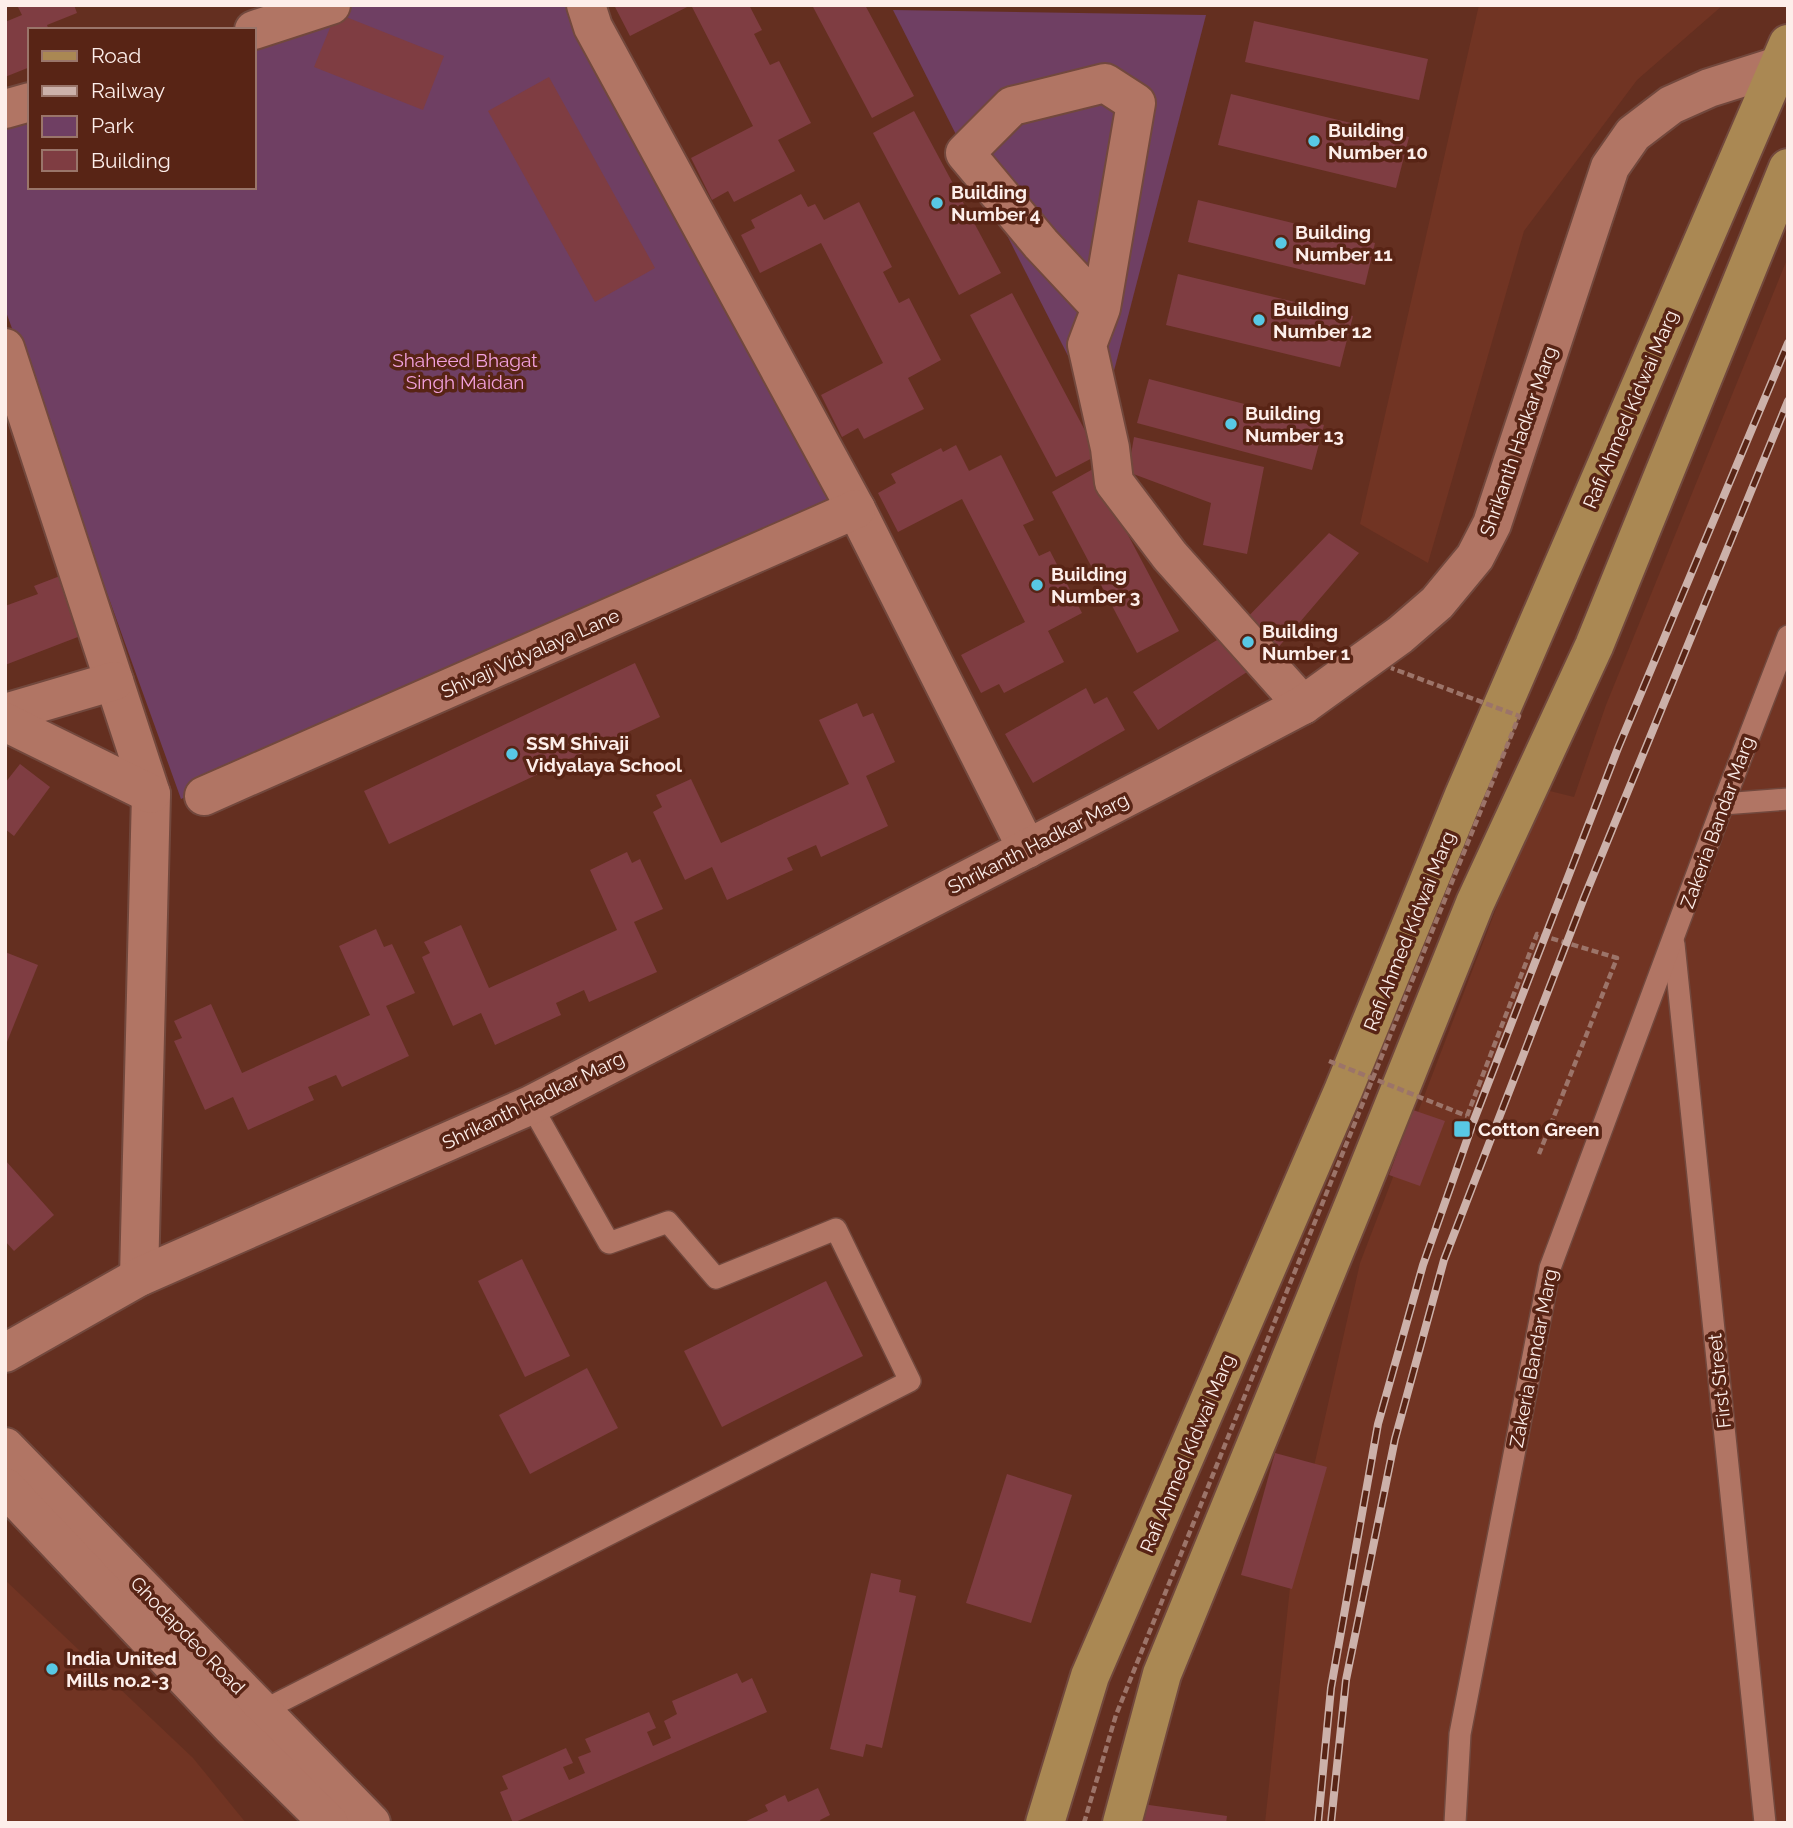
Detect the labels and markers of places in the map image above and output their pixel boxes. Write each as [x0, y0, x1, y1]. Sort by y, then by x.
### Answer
place label: Building Number 10 [1328, 119, 1428, 163]
marker: Building Number 10 [1306, 133, 1322, 149]
place label: Building Number 4 [951, 181, 1041, 225]
marker: Building Number 4 [929, 195, 945, 211]
place label: Building Number 11 [1295, 221, 1393, 265]
marker: Building Number 11 [1273, 235, 1289, 251]
place label: Building Number 12 [1273, 298, 1372, 342]
marker: Building Number 12 [1251, 312, 1267, 328]
place label: Building Number 13 [1245, 402, 1344, 446]
marker: Building Number 13 [1223, 416, 1239, 432]
place label: Building Number 3 [1051, 563, 1140, 607]
marker: Building Number 3 [1029, 577, 1045, 593]
place label: Building Number 1 [1262, 620, 1350, 664]
marker: Building Number 1 [1240, 634, 1256, 650]
place label: SSM Shivaji Vidyalaya School [526, 732, 683, 776]
marker: SSM Shivaji Vidyalaya School [504, 746, 520, 762]
place label: Cotton Green [1478, 1118, 1600, 1140]
marker: Cotton Green [1452, 1119, 1472, 1139]
place label: India United Mills no.2-3 [66, 1647, 177, 1691]
marker: India United Mills no.2-3 [44, 1661, 60, 1677]

